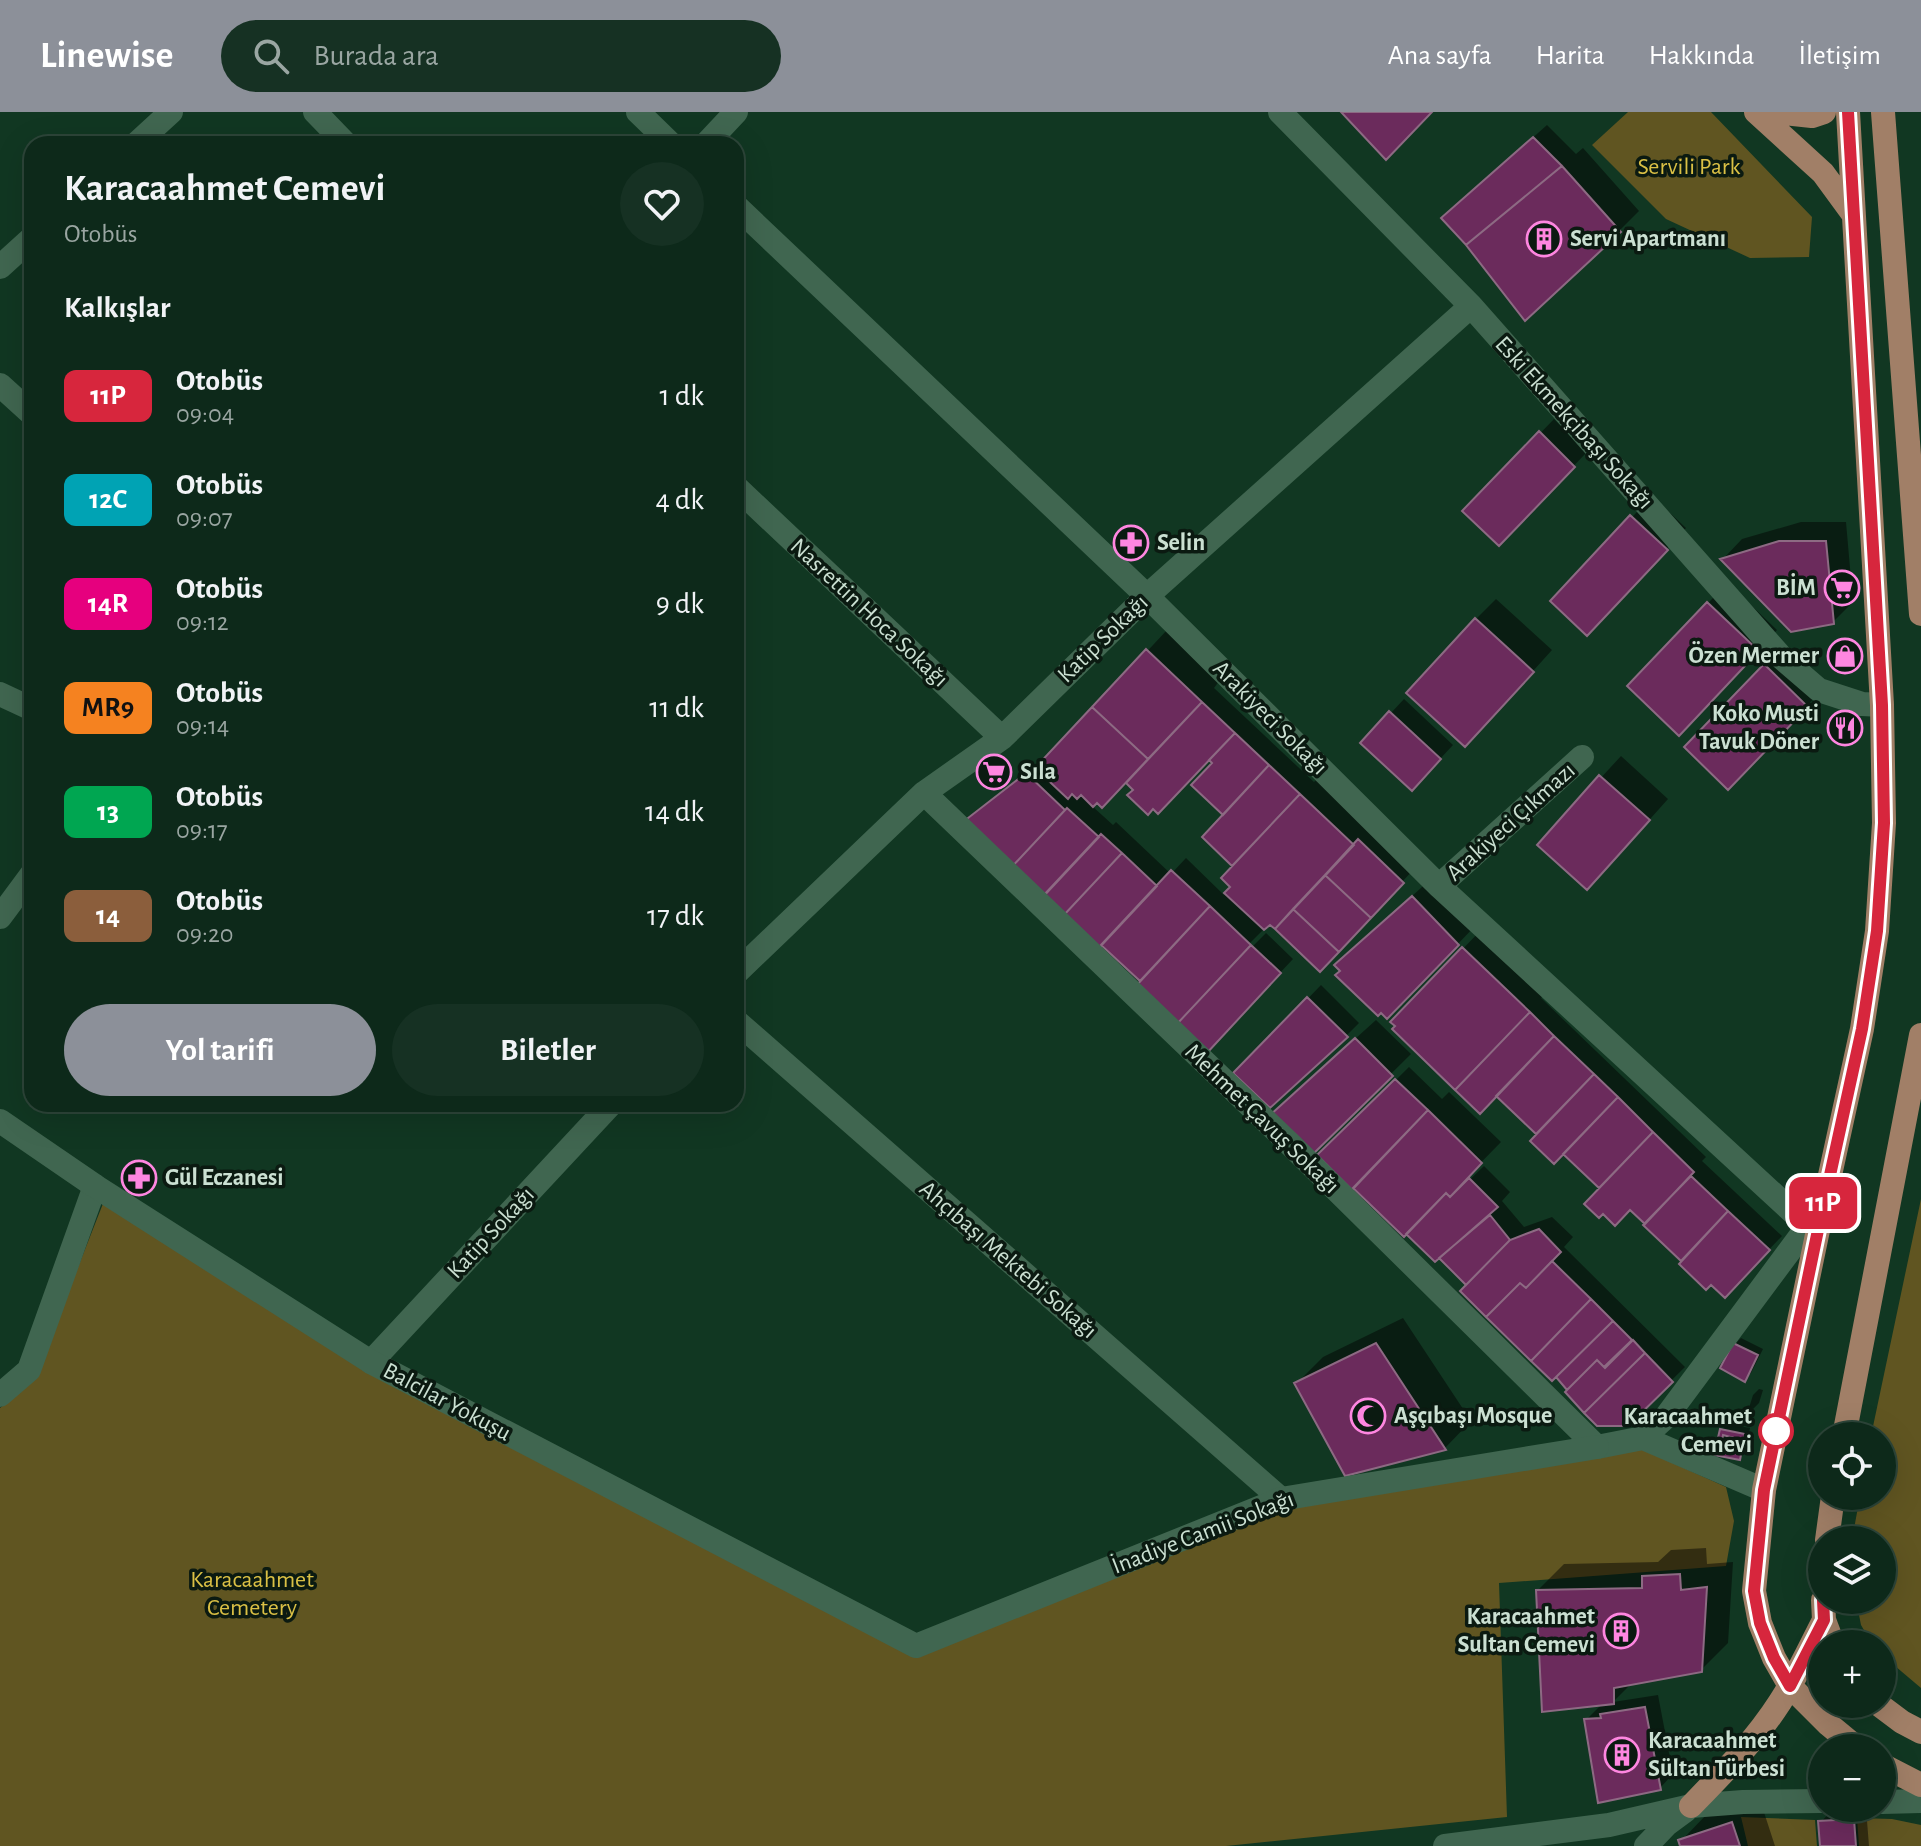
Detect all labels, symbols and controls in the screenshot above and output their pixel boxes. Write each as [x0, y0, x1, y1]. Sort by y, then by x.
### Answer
search box [221, 20, 781, 92]
icon: search [249, 34, 293, 78]
text: Linewise [40, 37, 173, 75]
text: Burada ara [313, 41, 439, 71]
text: Ana sayfa [1388, 42, 1492, 70]
text: Harita [1536, 42, 1605, 70]
text: Hakkında [1649, 42, 1754, 70]
text: İletişim [1798, 42, 1881, 70]
park label: Servili Park [1637, 155, 1741, 179]
button: heart [620, 162, 704, 246]
text: Karacaahmet Cemevi [64, 170, 385, 208]
building icon: Servi Apartmanı [1525, 220, 1563, 258]
text: Otobüs [64, 221, 137, 247]
place label: Servi Apartmanı [1570, 227, 1726, 251]
text: Kalkışlar [64, 293, 170, 323]
street label: Eski Ekmekçibaşı Sokağı [1490, 332, 1658, 514]
text: Otobüs [176, 366, 263, 396]
text: 1 dk [660, 381, 704, 411]
text: 11P [90, 382, 126, 410]
text: 09:04 [176, 401, 234, 427]
text: Otobüs [176, 470, 263, 500]
text: 4 dk [655, 485, 704, 515]
text: 12C [89, 486, 127, 514]
text: 09:07 [176, 505, 232, 531]
pharmacy icon: Selin [1112, 524, 1150, 562]
place label: Selin [1157, 531, 1205, 555]
street label: Nasrettin Hoca Sokağı [786, 534, 952, 692]
supermarket icon: BİM [1823, 569, 1861, 607]
place label: BİM [1776, 573, 1816, 600]
text: Otobüs [176, 574, 263, 604]
text: 9 dk [656, 589, 704, 619]
text: 14R [88, 590, 128, 618]
street label: Katip Sokağı [1053, 590, 1153, 688]
text: 09:12 [176, 609, 229, 635]
shop icon: Özen Mermer [1826, 637, 1864, 675]
place label: Özen Mermer [1688, 641, 1820, 668]
street label: Arakiyeci Sokağı [1208, 656, 1332, 780]
text: Otobüs [176, 678, 263, 708]
text: 11 dk [649, 693, 704, 723]
text: MR9 [82, 694, 134, 722]
place label: Koko Musti Tavuk Döner [1699, 702, 1820, 754]
restaurant icon: Koko Musti Tavuk Döner [1826, 709, 1864, 747]
text: 09:14 [176, 713, 229, 739]
supermarket icon: Sıla [975, 753, 1013, 791]
street label: Arakiyeci Çıkmazı [1442, 758, 1580, 886]
place label: Sıla [1020, 760, 1056, 784]
text: Otobüs [176, 782, 263, 812]
text: 14 dk [645, 797, 704, 827]
text: 13 [97, 798, 119, 826]
text: 09:17 [176, 817, 228, 843]
text: Otobüs [176, 886, 263, 916]
text: 17 dk [647, 901, 704, 931]
text: 14 [96, 902, 120, 930]
text: 09:20 [176, 921, 233, 947]
button: Yol tarifi [64, 1004, 376, 1096]
button: Biletler [392, 1004, 704, 1096]
street label: Mehmet Çavuş Sokağı [1180, 1040, 1344, 1198]
pharmacy icon: Gül Eczanesi [120, 1159, 158, 1197]
place label: Gül Eczanesi [165, 1166, 284, 1190]
street label: Ahçıbaşı Mektebi Sokağı [915, 1177, 1101, 1343]
line badge: 11P [1777, 1177, 1869, 1229]
street label: Katip Sokağı [443, 1183, 539, 1283]
text: 11P [1805, 1189, 1841, 1217]
street label: Balcilar Yokuşu [379, 1358, 515, 1446]
mosque icon: Aşçıbaşı Mosque [1349, 1397, 1387, 1435]
place label: Aşçıbaşı Mosque [1394, 1404, 1552, 1428]
place label: Karacaahmet Cemevi [1624, 1405, 1752, 1457]
marker: Karacaahmet Cemevi [1759, 1414, 1793, 1448]
map controls [1808, 1422, 1896, 1822]
button: locate [1808, 1422, 1896, 1510]
street label: İnadiye Camii Sokağı [1108, 1486, 1297, 1579]
button: layers [1808, 1526, 1896, 1614]
park label: Karacaahmet Cemetery [190, 1568, 314, 1620]
place label: Karacaahmet Sultan Cemevi [1457, 1605, 1595, 1657]
building icon: Karacaahmet Sultan Cemevi [1602, 1612, 1640, 1650]
button: + [1808, 1630, 1896, 1718]
place label: Karacaahmet Sültan Türbesi [1648, 1729, 1785, 1781]
button: − [1808, 1734, 1896, 1822]
building icon: Karacaahmet Sültan Türbesi [1603, 1736, 1641, 1774]

